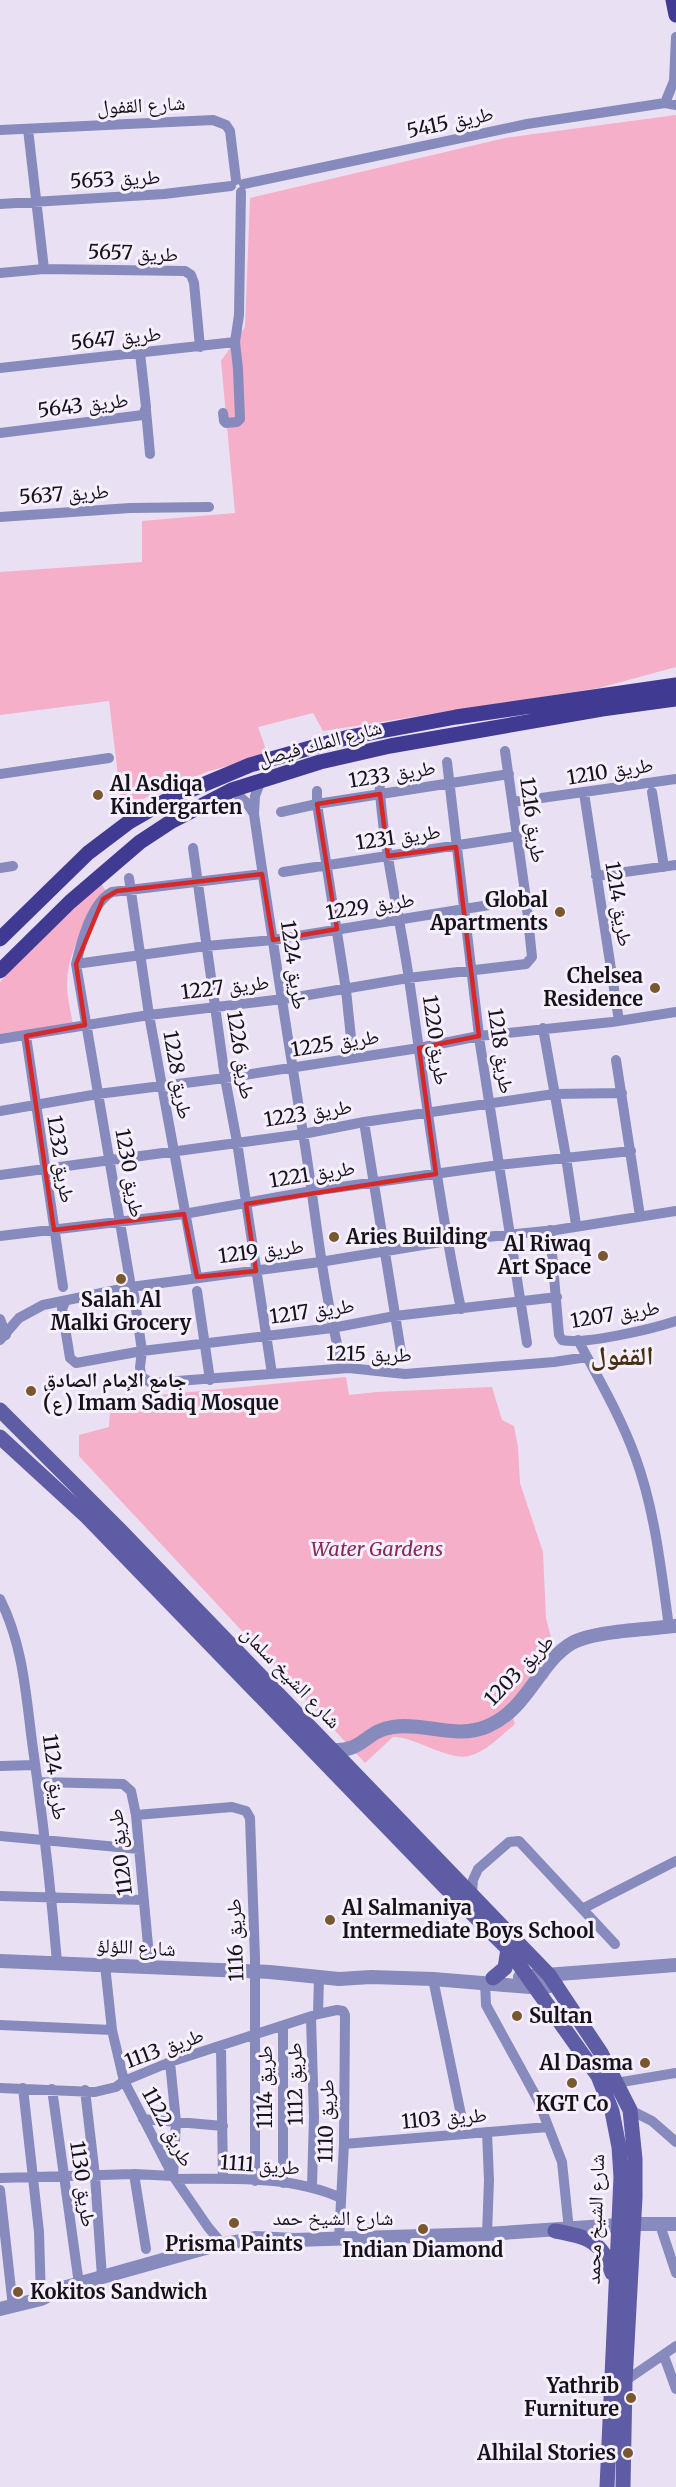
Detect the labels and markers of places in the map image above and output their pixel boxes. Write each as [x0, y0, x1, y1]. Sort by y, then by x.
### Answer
place label: Al Asdiqa Kindergarten [109, 771, 243, 819]
marker: Al Asdiqa Kindergarten [91, 788, 105, 802]
place label: Global Apartments [429, 887, 548, 935]
marker: Global Apartments [553, 905, 567, 919]
place label: Chelsea Residence [543, 963, 643, 1011]
marker: Chelsea Residence [648, 981, 662, 995]
place label: Aries Building [345, 1224, 488, 1249]
marker: Aries Building [327, 1230, 341, 1244]
place label: Al Riwaq Art Space [497, 1231, 592, 1279]
marker: Al Riwaq Art Space [596, 1249, 610, 1263]
marker: Salah Al Malki Grocery [114, 1272, 128, 1286]
place label: Salah Al Malki Grocery [51, 1287, 192, 1335]
place label: جامع الإمام الصادق (ع) Imam Sadiq Mosque [43, 1367, 279, 1416]
marker: جامع الإمام الصادق (ع) Imam Sadiq Mosque [24, 1384, 38, 1398]
place label: Al Salmaniya Intermediate Boys School [341, 1895, 595, 1943]
marker: Al Salmaniya Intermediate Boys School [323, 1913, 337, 1927]
place label: Sultan [529, 2003, 593, 2028]
marker: Sultan [510, 2009, 524, 2023]
place label: Al Dasma [538, 2050, 633, 2075]
marker: Al Dasma [638, 2056, 652, 2070]
marker: KGT Co [565, 2076, 579, 2090]
place label: KGT Co [536, 2091, 608, 2116]
marker: Prisma Paints [227, 2216, 241, 2230]
marker: Indian Diamond [416, 2222, 430, 2236]
place label: Prisma Paints [165, 2231, 303, 2256]
place label: Indian Diamond [343, 2237, 503, 2262]
place label: Kokitos Sandwich [30, 2279, 208, 2304]
marker: Kokitos Sandwich [11, 2285, 25, 2299]
place label: Yathrib Furniture [524, 2373, 619, 2421]
marker: Yathrib Furniture [624, 2391, 638, 2405]
place label: Alhilal Stories [476, 2440, 616, 2465]
marker: Alhilal Stories [621, 2446, 635, 2460]

